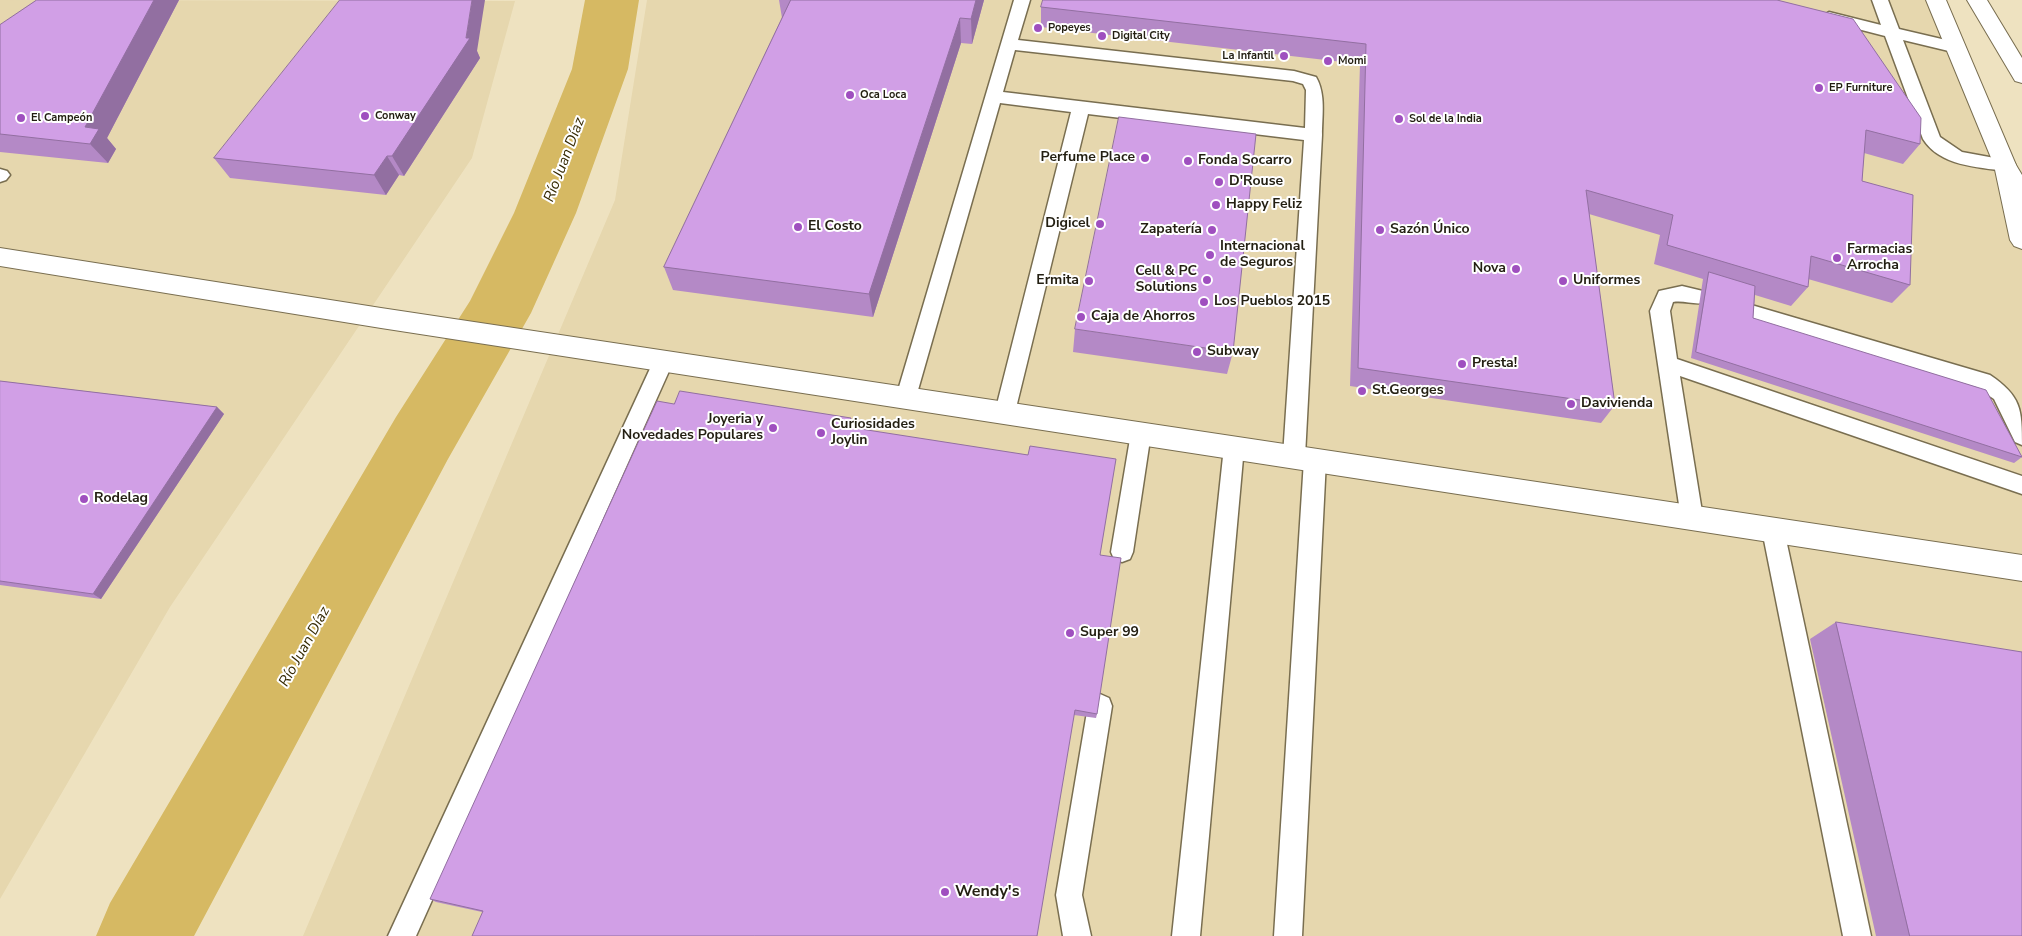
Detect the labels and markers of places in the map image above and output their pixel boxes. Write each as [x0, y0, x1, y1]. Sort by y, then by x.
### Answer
place label: Popeyes [1048, 21, 1091, 35]
marker: Popeyes [1032, 22, 1044, 34]
place label: Digital City [1112, 29, 1170, 43]
marker: Digital City [1096, 30, 1108, 42]
place label: La Infantil [1222, 49, 1274, 63]
marker: La Infantil [1278, 50, 1290, 62]
place label: Momi [1338, 54, 1366, 68]
marker: Momi [1322, 55, 1334, 67]
place label: EP Furniture [1829, 81, 1892, 95]
marker: EP Furniture [1813, 82, 1825, 94]
place label: Oca Loca [860, 88, 906, 102]
marker: Oca Loca [844, 89, 856, 101]
place label: Conway [375, 109, 416, 123]
marker: Conway [359, 110, 371, 122]
place label: El Campeón [31, 111, 92, 125]
marker: El Campeón [15, 112, 27, 124]
place label: Sol de la India [1409, 112, 1482, 126]
marker: Sol de la India [1393, 113, 1405, 125]
place label: Perfume Place [1041, 150, 1135, 166]
marker: Perfume Place [1139, 152, 1151, 164]
place label: Fonda Socarro [1198, 153, 1292, 169]
marker: Fonda Socarro [1182, 155, 1194, 167]
place label: D'Rouse [1229, 174, 1283, 190]
marker: D'Rouse [1213, 176, 1225, 188]
place label: Happy Feliz [1226, 197, 1302, 213]
marker: Happy Feliz [1210, 199, 1222, 211]
place label: Digicel [1045, 216, 1090, 232]
marker: Digicel [1094, 218, 1106, 230]
place label: El Costo [808, 219, 862, 235]
marker: El Costo [792, 221, 804, 233]
place label: Zapatería [1140, 222, 1202, 238]
place label: Sazón Único [1390, 222, 1470, 238]
marker: Zapatería [1206, 224, 1218, 236]
marker: Sazón Único [1374, 224, 1386, 236]
place label: Internacional de Seguros [1220, 239, 1305, 272]
place label: Farmacias Arrocha [1847, 242, 1912, 274]
marker: Internacional de Seguros [1204, 249, 1216, 261]
marker: Farmacias Arrocha [1831, 252, 1843, 264]
place label: Nova [1473, 261, 1506, 277]
marker: Nova [1510, 263, 1522, 275]
place label: Cell & PC Solutions [1135, 264, 1197, 296]
place label: Ermita [1036, 273, 1079, 289]
place label: Uniformes [1573, 273, 1640, 289]
marker: Cell & PC Solutions [1201, 274, 1213, 286]
marker: Ermita [1083, 275, 1095, 287]
marker: Uniformes [1557, 275, 1569, 287]
place label: Los Pueblos 2015 [1214, 294, 1330, 310]
marker: Los Pueblos 2015 [1198, 296, 1210, 308]
place label: Caja de Ahorros [1091, 309, 1195, 325]
marker: Caja de Ahorros [1075, 311, 1087, 323]
place label: Subway [1207, 344, 1259, 360]
marker: Subway [1191, 346, 1203, 358]
place label: Presta! [1472, 356, 1517, 372]
marker: Presta! [1456, 358, 1468, 370]
place label: St.Georges [1372, 383, 1444, 399]
marker: St.Georges [1356, 385, 1368, 397]
place label: Davivienda [1581, 396, 1653, 412]
marker: Davivienda [1565, 398, 1577, 410]
place label: Joyeria y Novedades Populares [622, 412, 763, 444]
place label: Curiosidades Joylin [831, 417, 915, 450]
marker: Joyeria y Novedades Populares [767, 422, 779, 434]
marker: Curiosidades Joylin [815, 427, 827, 439]
place label: Rodelag [94, 491, 148, 507]
marker: Rodelag [78, 493, 90, 505]
place label: Super 99 [1080, 625, 1139, 641]
marker: Super 99 [1064, 627, 1076, 639]
place label: Wendy's [955, 882, 1020, 902]
marker: Wendy's [939, 886, 951, 898]

